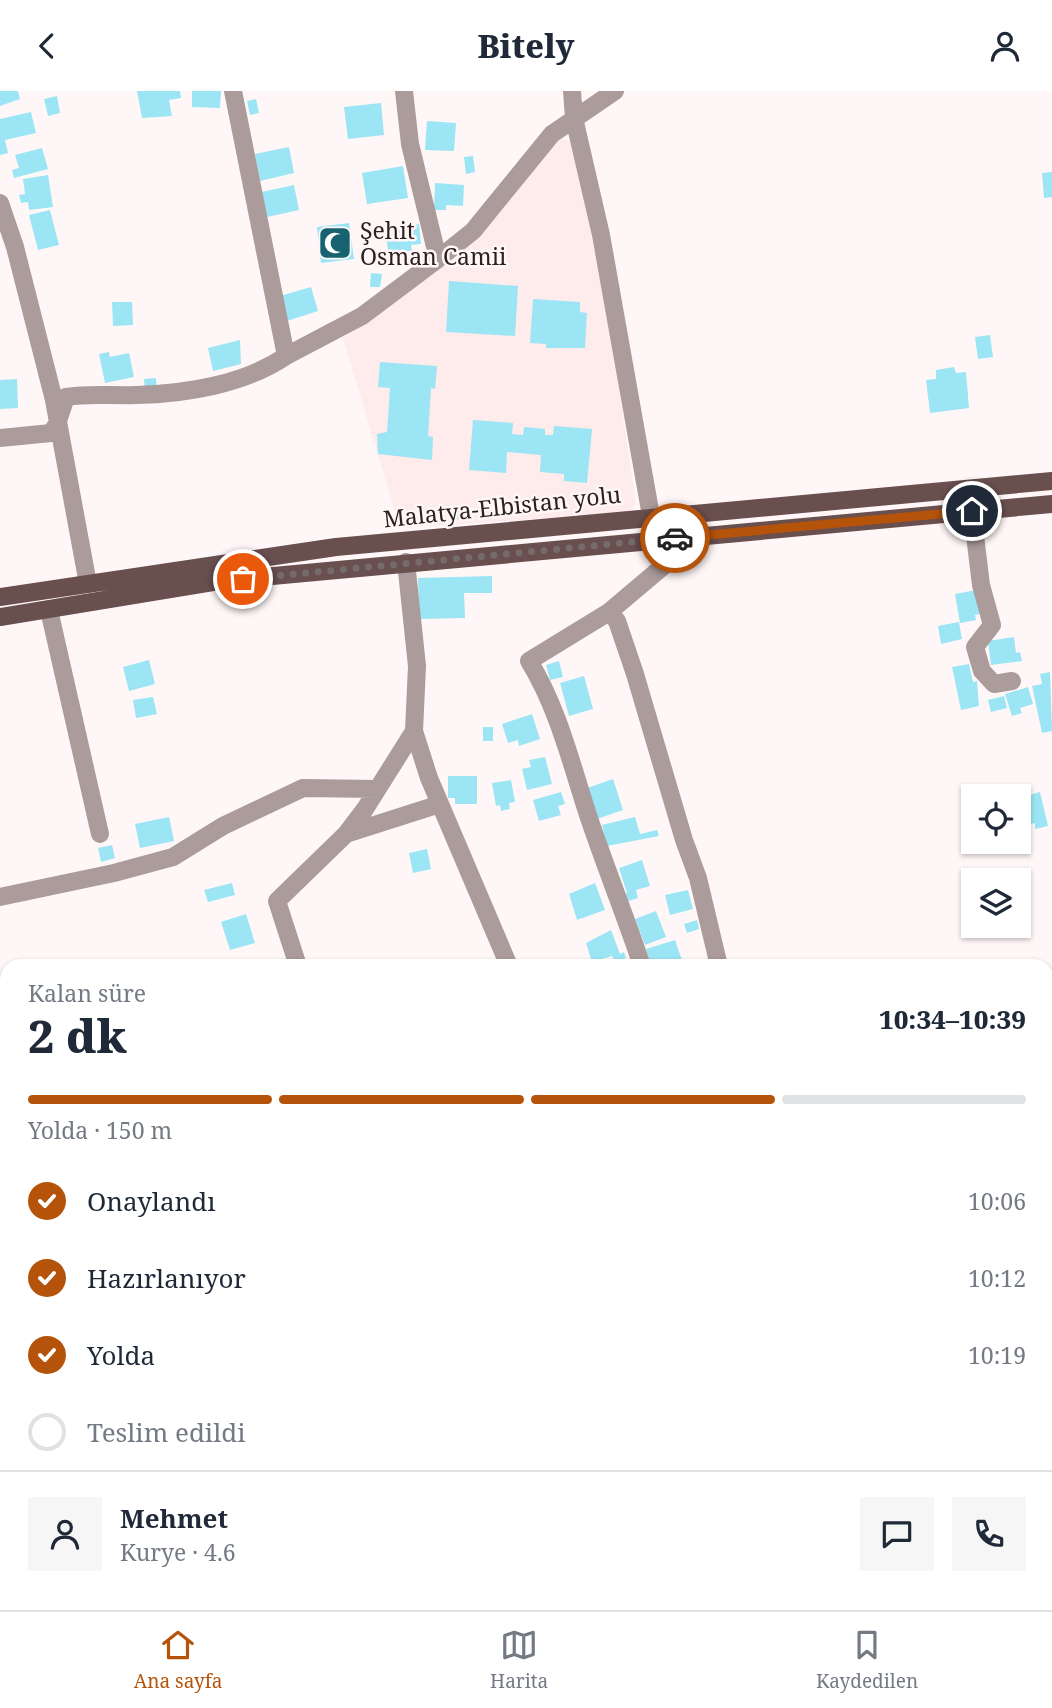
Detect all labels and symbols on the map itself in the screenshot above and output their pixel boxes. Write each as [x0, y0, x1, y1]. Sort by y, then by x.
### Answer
place label: Şehit Osman Camii [360, 214, 507, 272]
mosque icon: Şehit Osman Camii [316, 224, 354, 262]
street label: Malatya-Elbistan yolu [382, 478, 623, 534]
pin [942, 481, 1002, 541]
courier [640, 503, 710, 573]
pin [213, 549, 273, 609]

